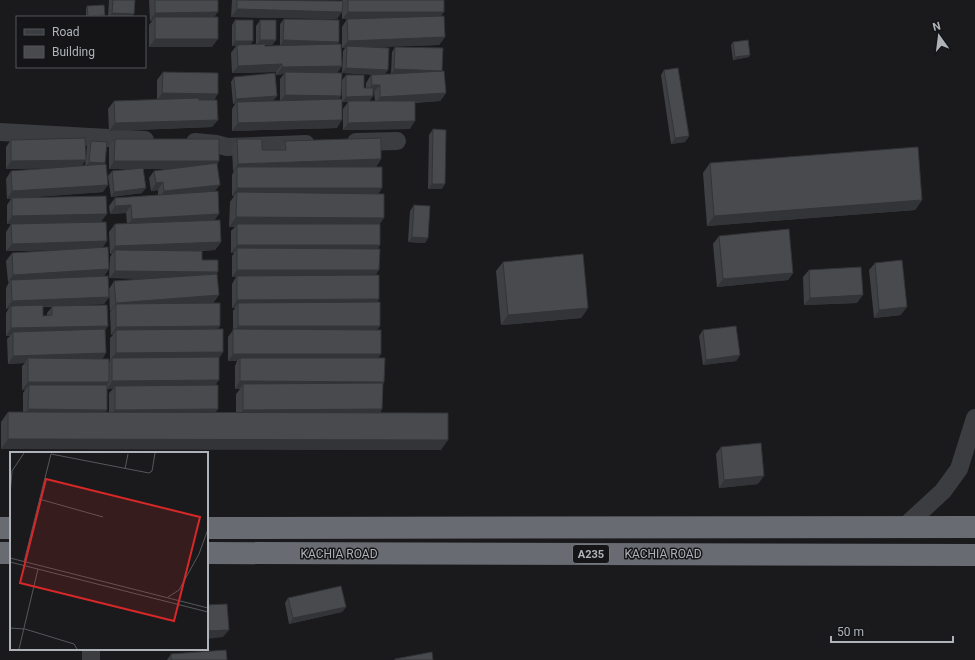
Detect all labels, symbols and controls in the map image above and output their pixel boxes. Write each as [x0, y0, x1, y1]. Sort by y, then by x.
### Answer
legend [16, 16, 146, 68]
north arrow [919, 16, 959, 56]
text: N [931, 19, 942, 34]
text: Road [52, 25, 80, 39]
text: Building [52, 45, 95, 59]
inset map [10, 452, 208, 650]
road number: A235 [573, 545, 609, 563]
street label: KACHIA ROAD [300, 547, 378, 561]
street label: KACHIA ROAD [624, 547, 702, 561]
scale bar [831, 618, 953, 644]
text: 50 m [837, 625, 864, 639]

